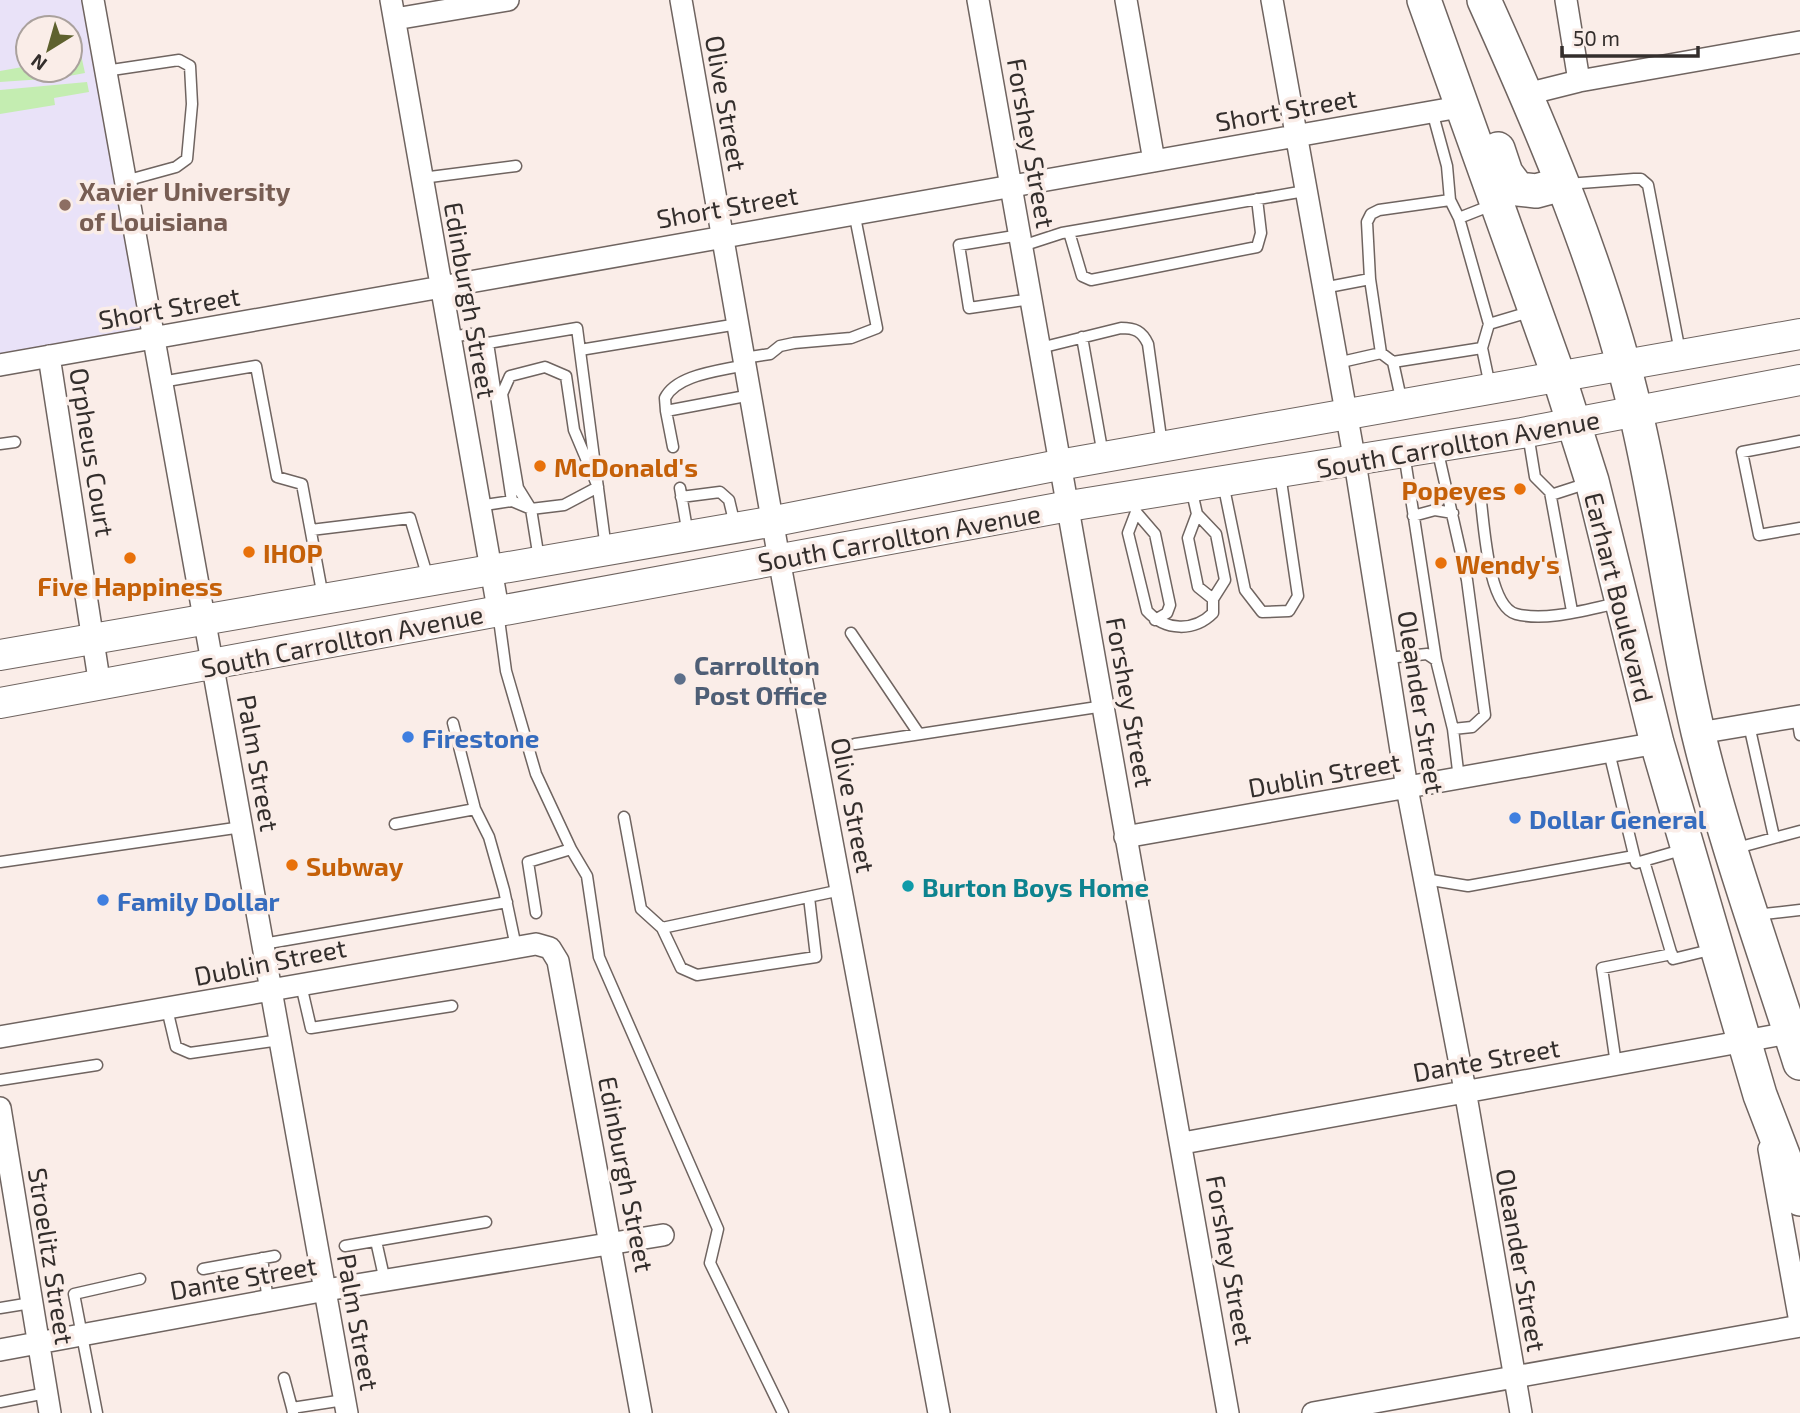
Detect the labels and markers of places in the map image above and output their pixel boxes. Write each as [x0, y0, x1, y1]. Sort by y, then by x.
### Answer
place label: Xavier University of Louisiana [79, 175, 291, 236]
marker: Xavier University of Louisiana [57, 197, 73, 213]
place label: McDonald's [554, 451, 698, 482]
marker: McDonald's [532, 458, 548, 474]
place label: Popeyes [1402, 474, 1506, 506]
marker: Popeyes [1512, 481, 1528, 497]
place label: IHOP [263, 537, 323, 568]
marker: IHOP [241, 544, 257, 560]
place label: Wendy's [1455, 548, 1560, 580]
marker: Five Happiness [122, 550, 138, 566]
marker: Wendy's [1433, 555, 1449, 571]
place label: Five Happiness [37, 570, 223, 601]
place label: Carrollton Post Office [694, 649, 827, 710]
marker: Carrollton Post Office [672, 671, 688, 687]
place label: Firestone [422, 722, 539, 753]
marker: Firestone [400, 729, 416, 745]
place label: Dollar General [1529, 803, 1707, 834]
marker: Dollar General [1507, 810, 1523, 826]
place label: Subway [306, 850, 404, 882]
marker: Subway [284, 857, 300, 873]
place label: Burton Boys Home [922, 871, 1149, 903]
marker: Burton Boys Home [900, 878, 916, 894]
place label: Family Dollar [117, 885, 280, 917]
marker: Family Dollar [95, 892, 111, 908]

